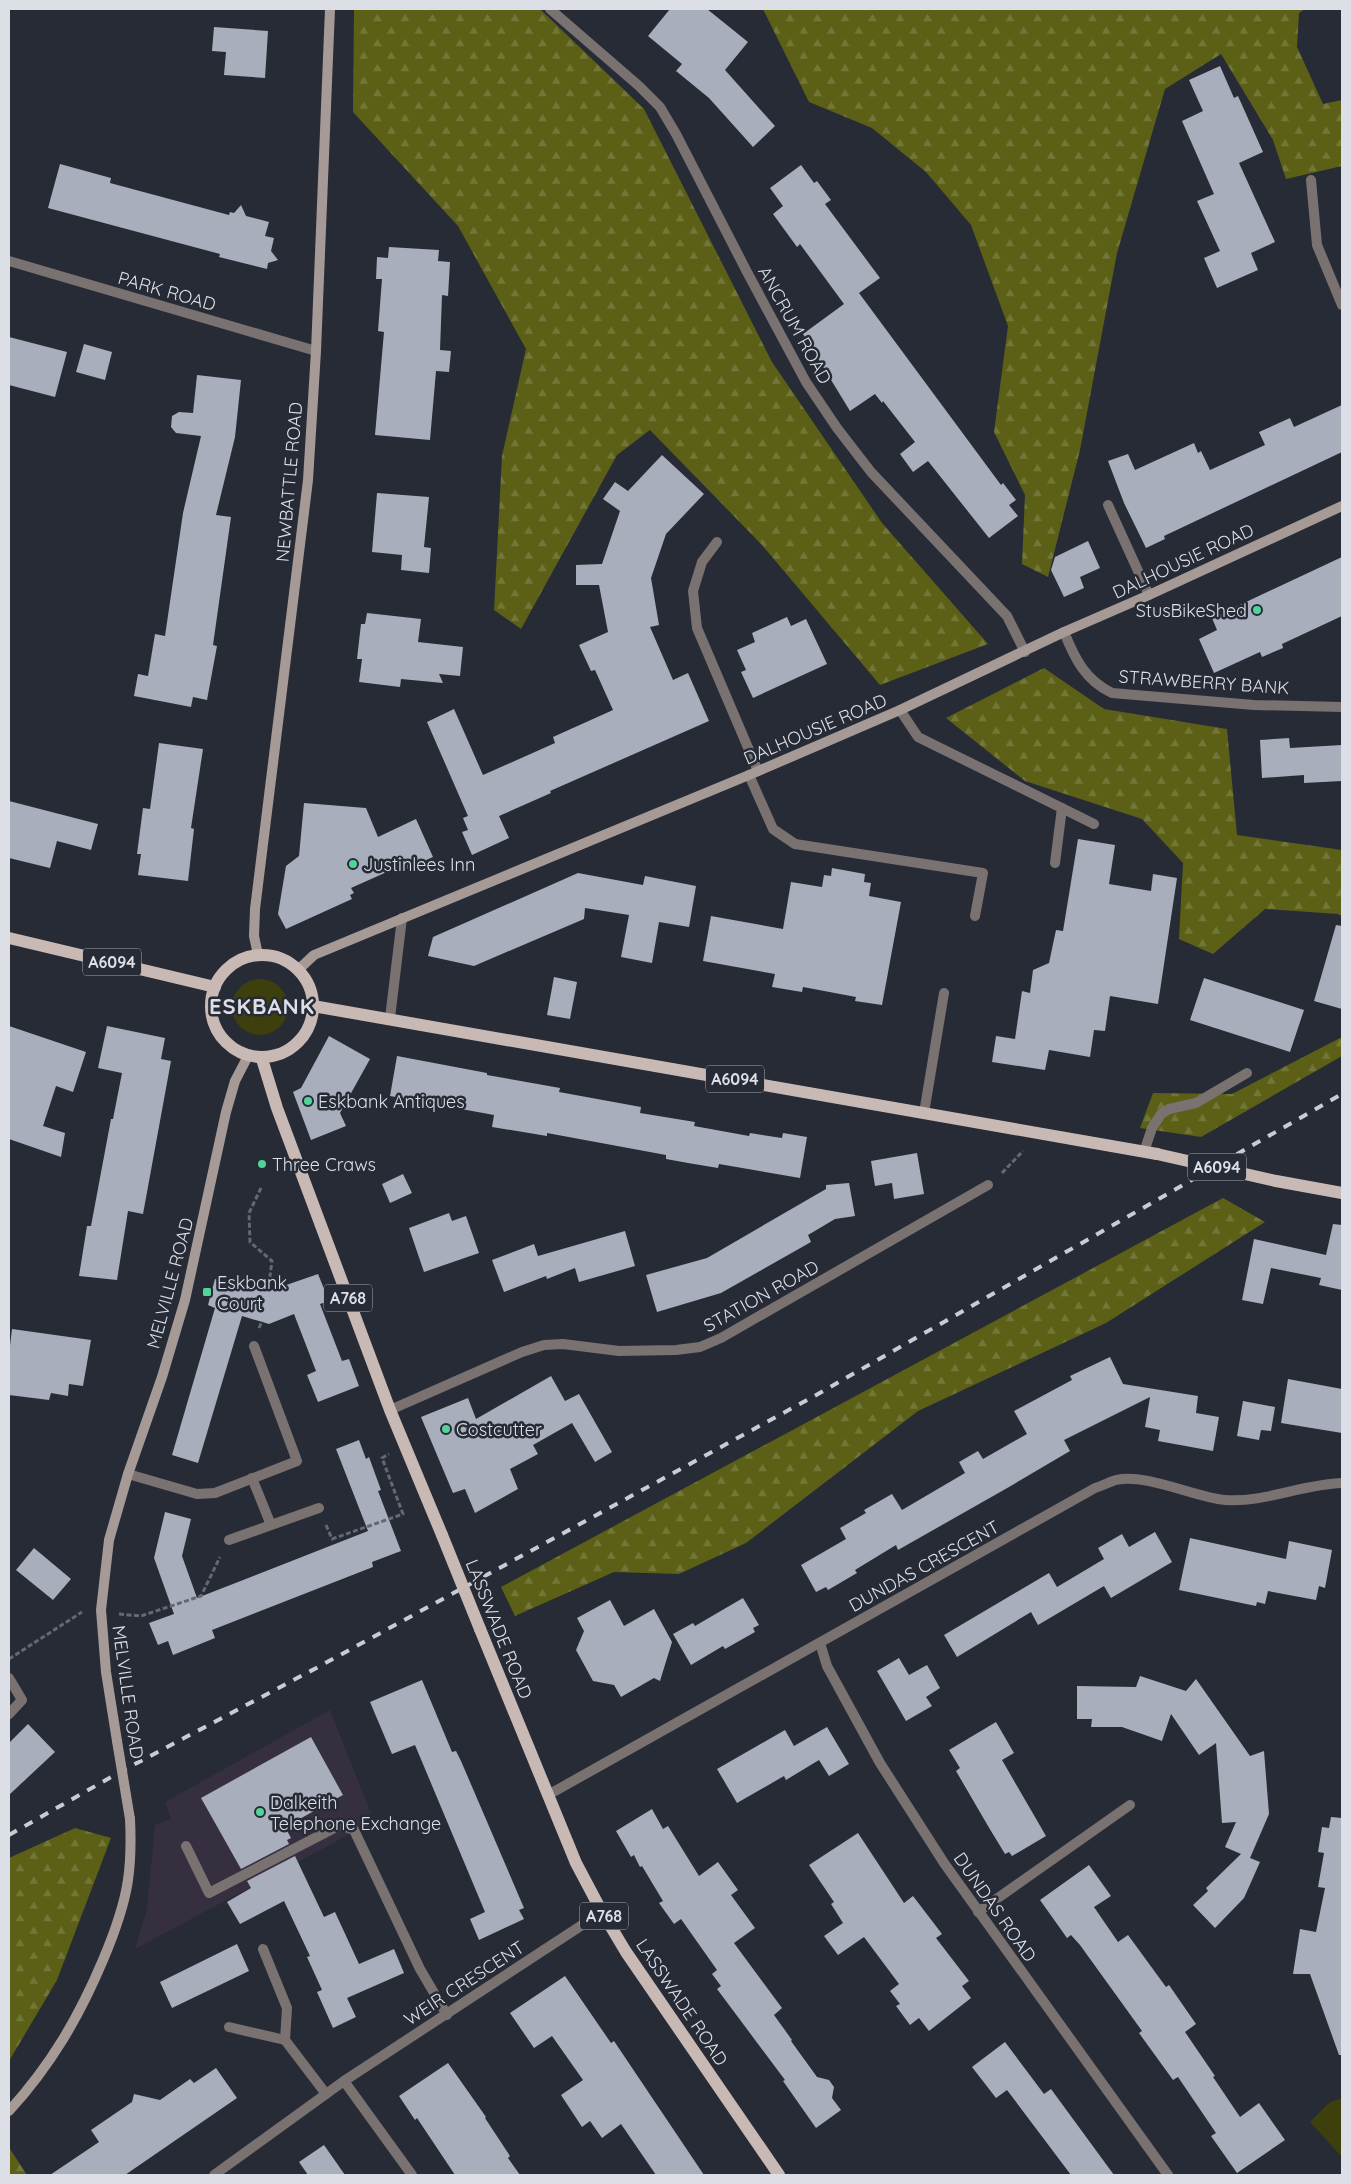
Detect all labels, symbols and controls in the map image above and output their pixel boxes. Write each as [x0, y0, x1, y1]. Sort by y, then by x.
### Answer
street label: ANCRUM ROAD [753, 262, 837, 388]
street label: PARK ROAD [115, 266, 219, 316]
street label: NEWBATTLE ROAD [271, 401, 307, 563]
street label: DALHOUSIE ROAD [1109, 518, 1257, 604]
place label: StusBikeShed [1136, 599, 1247, 622]
marker: StusBikeShed [1251, 604, 1263, 616]
street label: STRAWBERRY BANK [1118, 665, 1290, 699]
street label: DALHOUSIE ROAD [740, 688, 890, 770]
place label: Justinlees Inn [363, 853, 475, 876]
marker: Justinlees Inn [347, 858, 359, 870]
road number: A6094 [83, 949, 141, 976]
district label: ESKBANK [209, 992, 315, 1020]
road number: A6094 [706, 1066, 764, 1092]
place label: Eskbank Antiques [318, 1090, 465, 1113]
marker: Eskbank Antiques [302, 1095, 314, 1107]
place label: Three Craws [272, 1153, 376, 1176]
road number: A6094 [1188, 1154, 1246, 1180]
marker: Three Craws [256, 1158, 268, 1170]
street label: MELVILLE ROAD [141, 1215, 199, 1351]
street label: STATION ROAD [699, 1255, 823, 1337]
place label: Eskbank Court [217, 1271, 287, 1315]
road number: A768 [324, 1285, 372, 1312]
marker: Eskbank Court [201, 1286, 213, 1298]
place label: Costcutter [456, 1418, 542, 1441]
marker: Costcutter [440, 1423, 452, 1435]
street label: DUNDAS CRESCENT [845, 1515, 1003, 1617]
street label: LASSWADE ROAD [461, 1556, 537, 1702]
street label: MELVILLE ROAD [107, 1624, 149, 1760]
place label: Dalkeith Telephone Exchange [270, 1791, 441, 1835]
marker: Dalkeith Telephone Exchange [254, 1806, 266, 1818]
street label: DUNDAS ROAD [949, 1848, 1041, 1966]
road number: A768 [580, 1902, 628, 1930]
street label: LASSWADE ROAD [631, 1934, 733, 2070]
street label: WEIR CRESCENT [399, 1935, 529, 2031]

